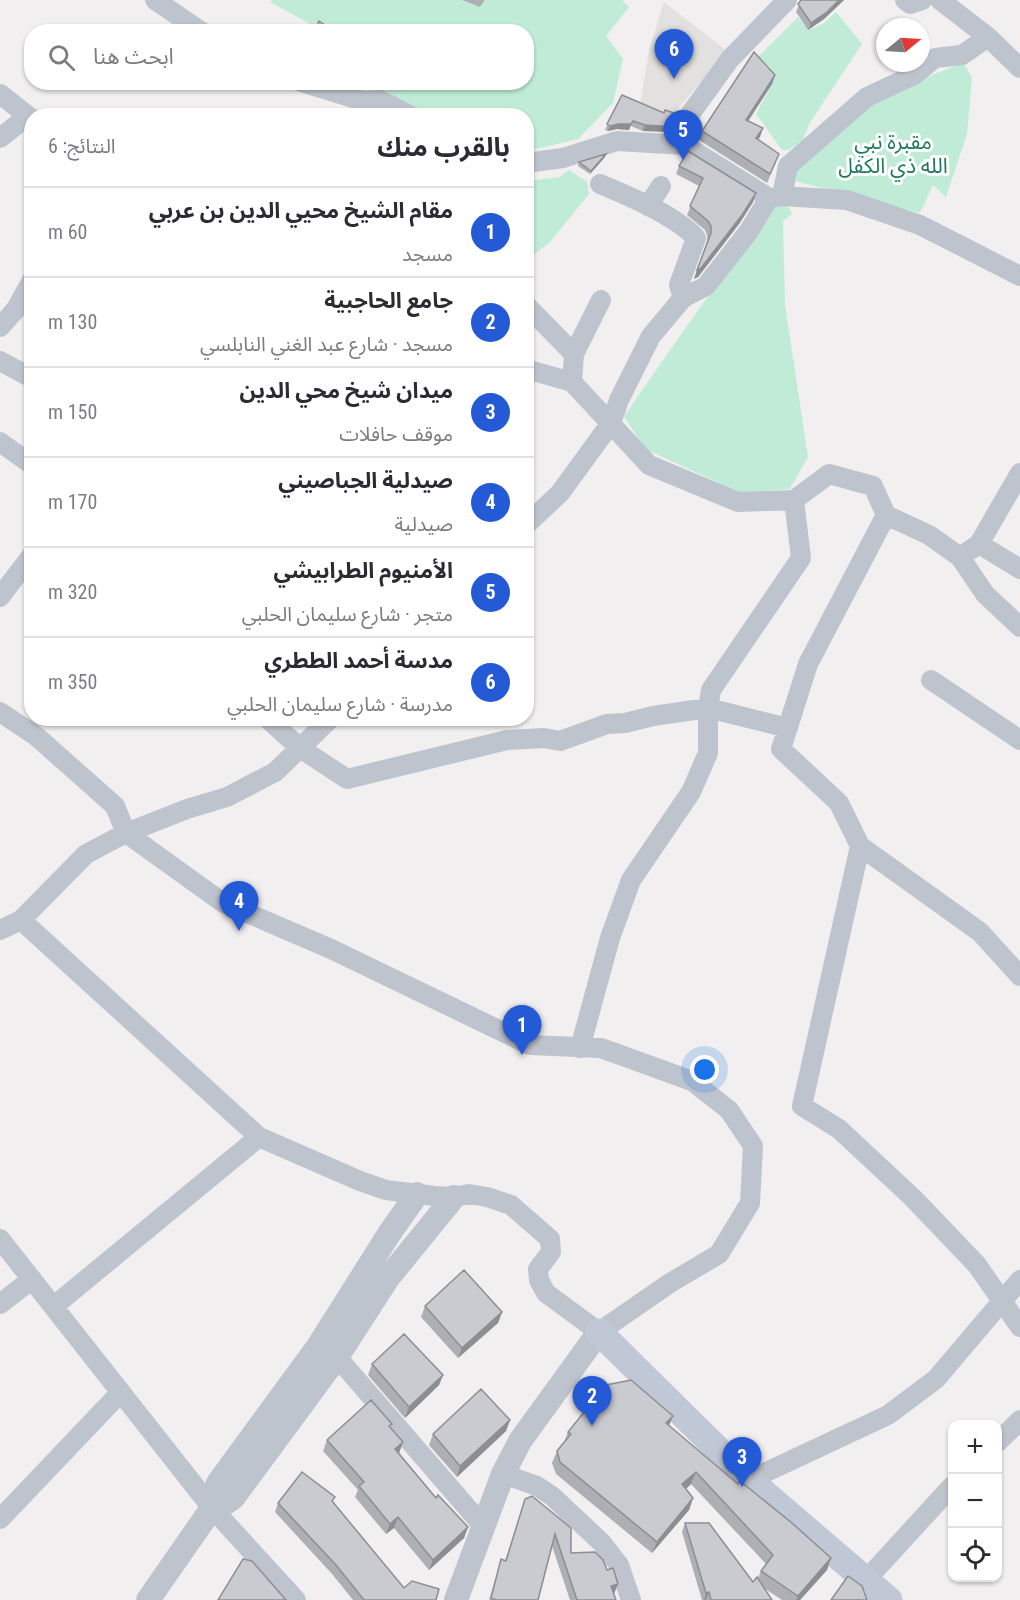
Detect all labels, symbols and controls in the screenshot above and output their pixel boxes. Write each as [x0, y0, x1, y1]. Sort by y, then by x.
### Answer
north arrow [876, 18, 930, 72]
search box [24, 24, 534, 90]
pin: 6 [654, 29, 694, 79]
icon: search [45, 41, 78, 74]
text: ابحث هنا [93, 44, 174, 69]
pin: 5 [664, 110, 702, 160]
park label: مقبرة نبي الله ذي الكفل [838, 130, 948, 182]
text: بالقرب منك [377, 132, 510, 162]
text: النتائج: 6 [48, 134, 116, 158]
text: مقام الشيخ محيي الدين بن عربي [149, 198, 453, 223]
text: 60 m [48, 220, 87, 244]
text: 1 [485, 220, 496, 244]
text: مسجد [402, 242, 453, 266]
text: جامع الحاجبية [324, 288, 453, 313]
text: 130 m [48, 310, 97, 334]
text: 2 [485, 310, 496, 334]
text: مسجد · شارع عبد الغني النابلسي [200, 332, 453, 356]
text: ميدان شيخ محي الدين [239, 378, 453, 403]
text: 150 m [48, 400, 97, 424]
text: 3 [485, 400, 496, 424]
text: موقف حافلات [339, 422, 453, 446]
text: صيدلية الجباصيني [278, 468, 453, 493]
text: 170 m [48, 490, 97, 514]
text: 4 [485, 490, 496, 514]
text: صيدلية [394, 512, 453, 536]
text: الأمنيوم الطرابيشي [274, 558, 453, 583]
text: 320 m [48, 580, 97, 604]
text: 5 [485, 580, 496, 604]
text: متجر · شارع سليمان الحلبي [242, 602, 453, 626]
text: مدسة أحمد الططري [264, 648, 453, 673]
text: 350 m [48, 670, 97, 694]
text: 6 [485, 670, 496, 694]
text: مدرسة · شارع سليمان الحلبي [227, 692, 453, 716]
pin: 4 [220, 882, 258, 931]
pin: 1 [502, 1006, 542, 1055]
your location [690, 1055, 719, 1084]
pin: 2 [572, 1376, 612, 1426]
map controls [948, 1420, 1002, 1582]
button: + [948, 1420, 1002, 1474]
pin: 3 [722, 1438, 762, 1487]
button: − [948, 1474, 1002, 1528]
button: locate [948, 1528, 1002, 1582]

